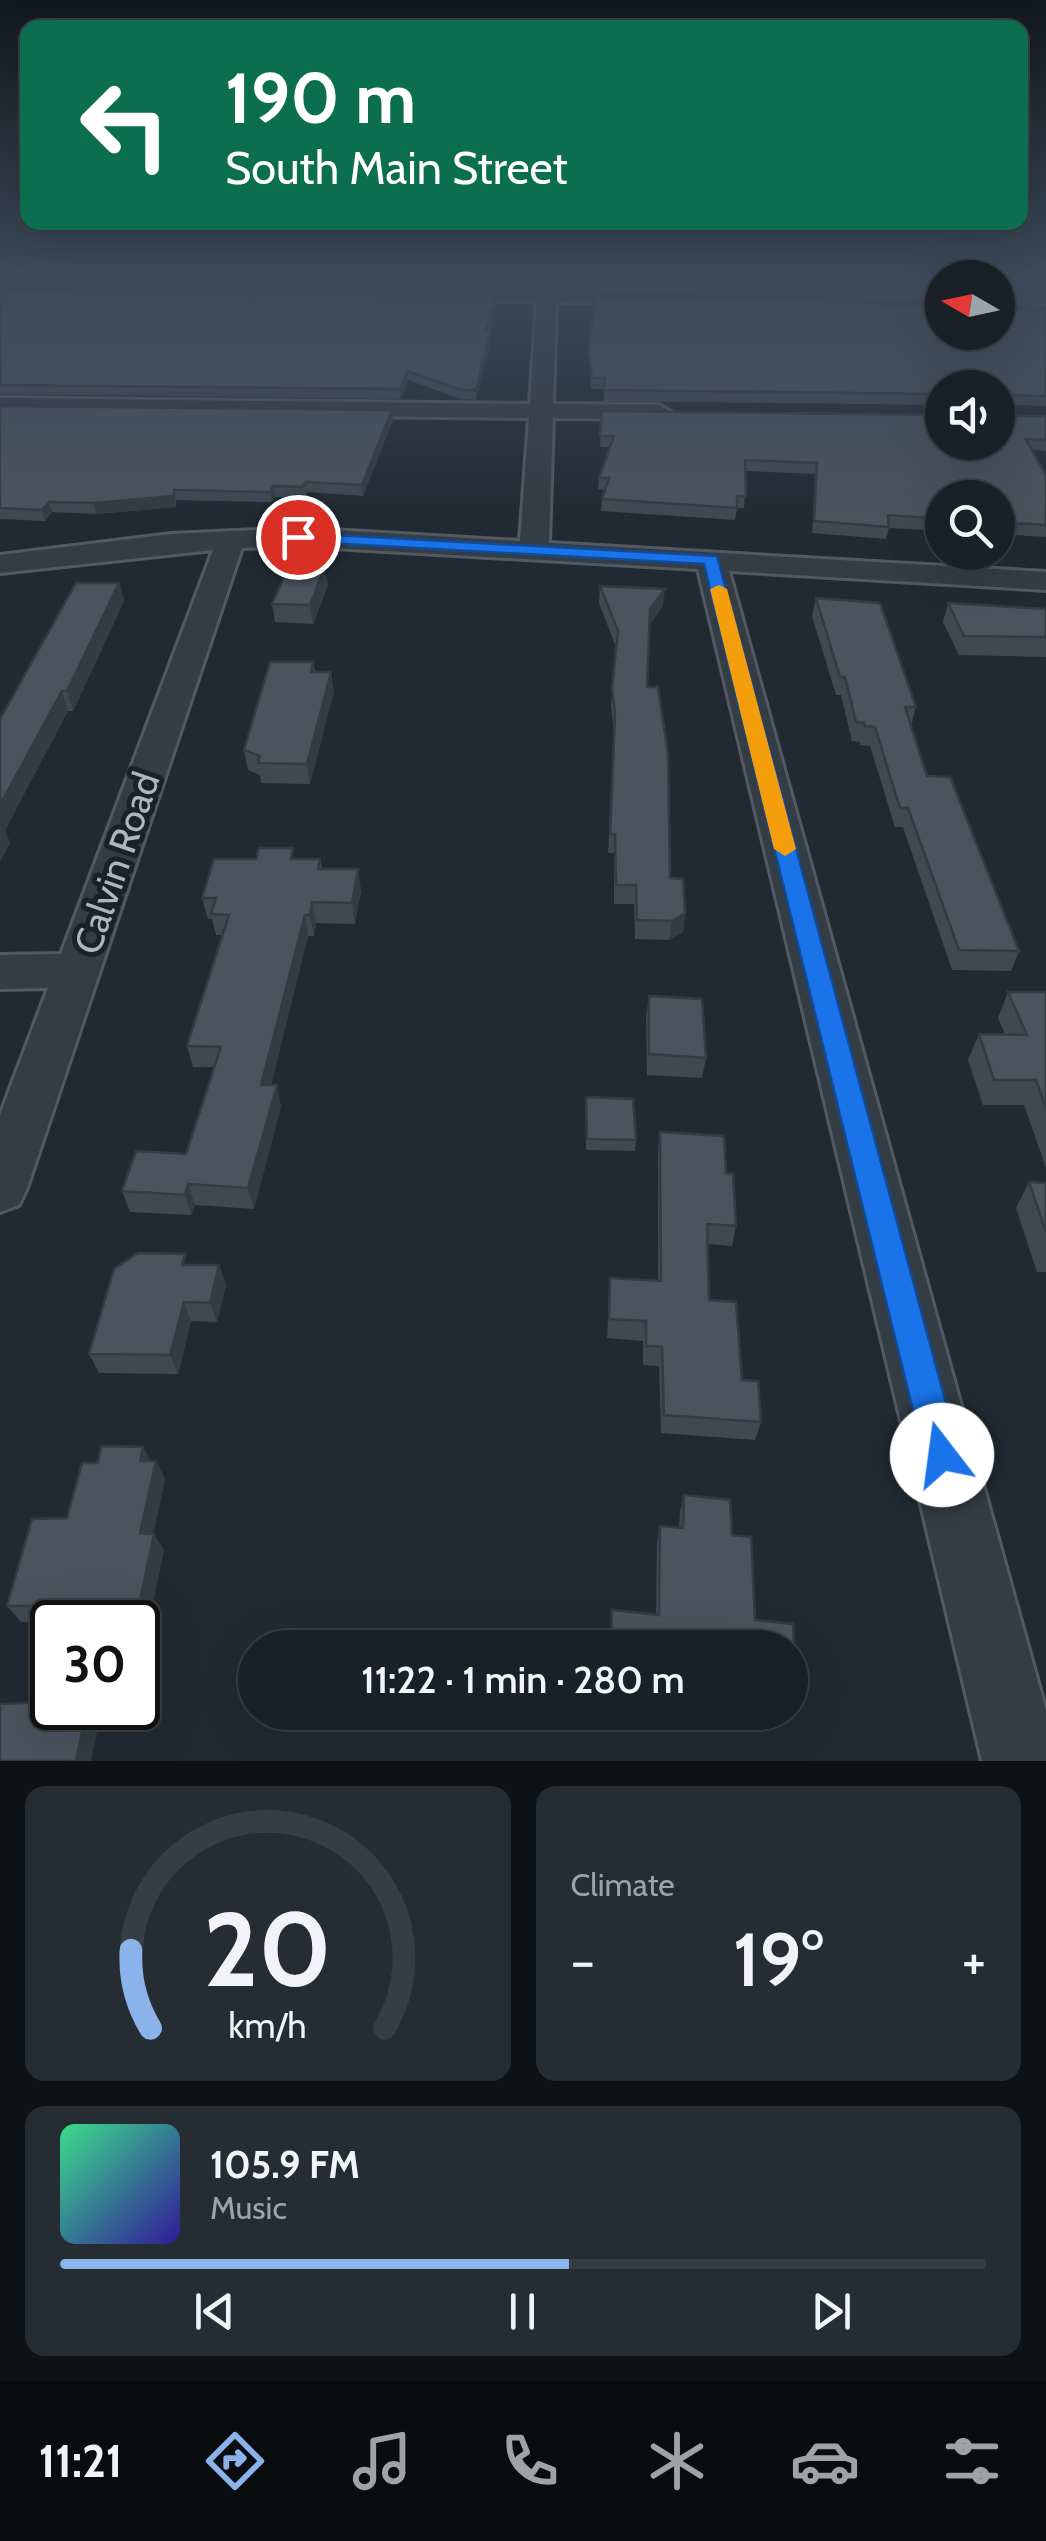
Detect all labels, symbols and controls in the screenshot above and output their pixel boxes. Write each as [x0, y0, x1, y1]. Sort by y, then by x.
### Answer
text: 190 m [225, 55, 416, 141]
icon: left [60, 60, 190, 190]
text: South Main Street [225, 141, 568, 195]
north arrow [925, 260, 1015, 350]
map controls [925, 260, 1015, 570]
button: sound [925, 370, 1015, 460]
button: search [925, 480, 1015, 570]
pin [256, 495, 341, 580]
icon: arrive [271, 510, 326, 565]
street label: Calvin Road [63, 766, 170, 960]
position arrow [890, 1403, 994, 1507]
speed limit sign: 30 [30, 1600, 160, 1730]
text: 11:22 · 1 min · 280 m [361, 1656, 685, 1703]
text: Climate [571, 1865, 675, 1904]
text: 20 [204, 1886, 332, 2012]
text: 19° [733, 1914, 824, 2005]
text: − [571, 1927, 595, 1994]
text: + [962, 1927, 986, 1994]
text: km/h [229, 2004, 307, 2047]
text: 105.9 FM [210, 2141, 360, 2188]
text: Music [210, 2188, 287, 2227]
icon: previous [187, 2284, 242, 2339]
icon: pause [495, 2284, 550, 2339]
icon: next [804, 2284, 859, 2339]
icon: directions [200, 2426, 270, 2496]
icon: music [347, 2426, 417, 2496]
icon: phone [495, 2426, 565, 2496]
icon: climate [642, 2426, 712, 2496]
icon: car [790, 2426, 860, 2496]
icon: filters [937, 2426, 1007, 2496]
text: 11:21 [39, 2434, 122, 2488]

